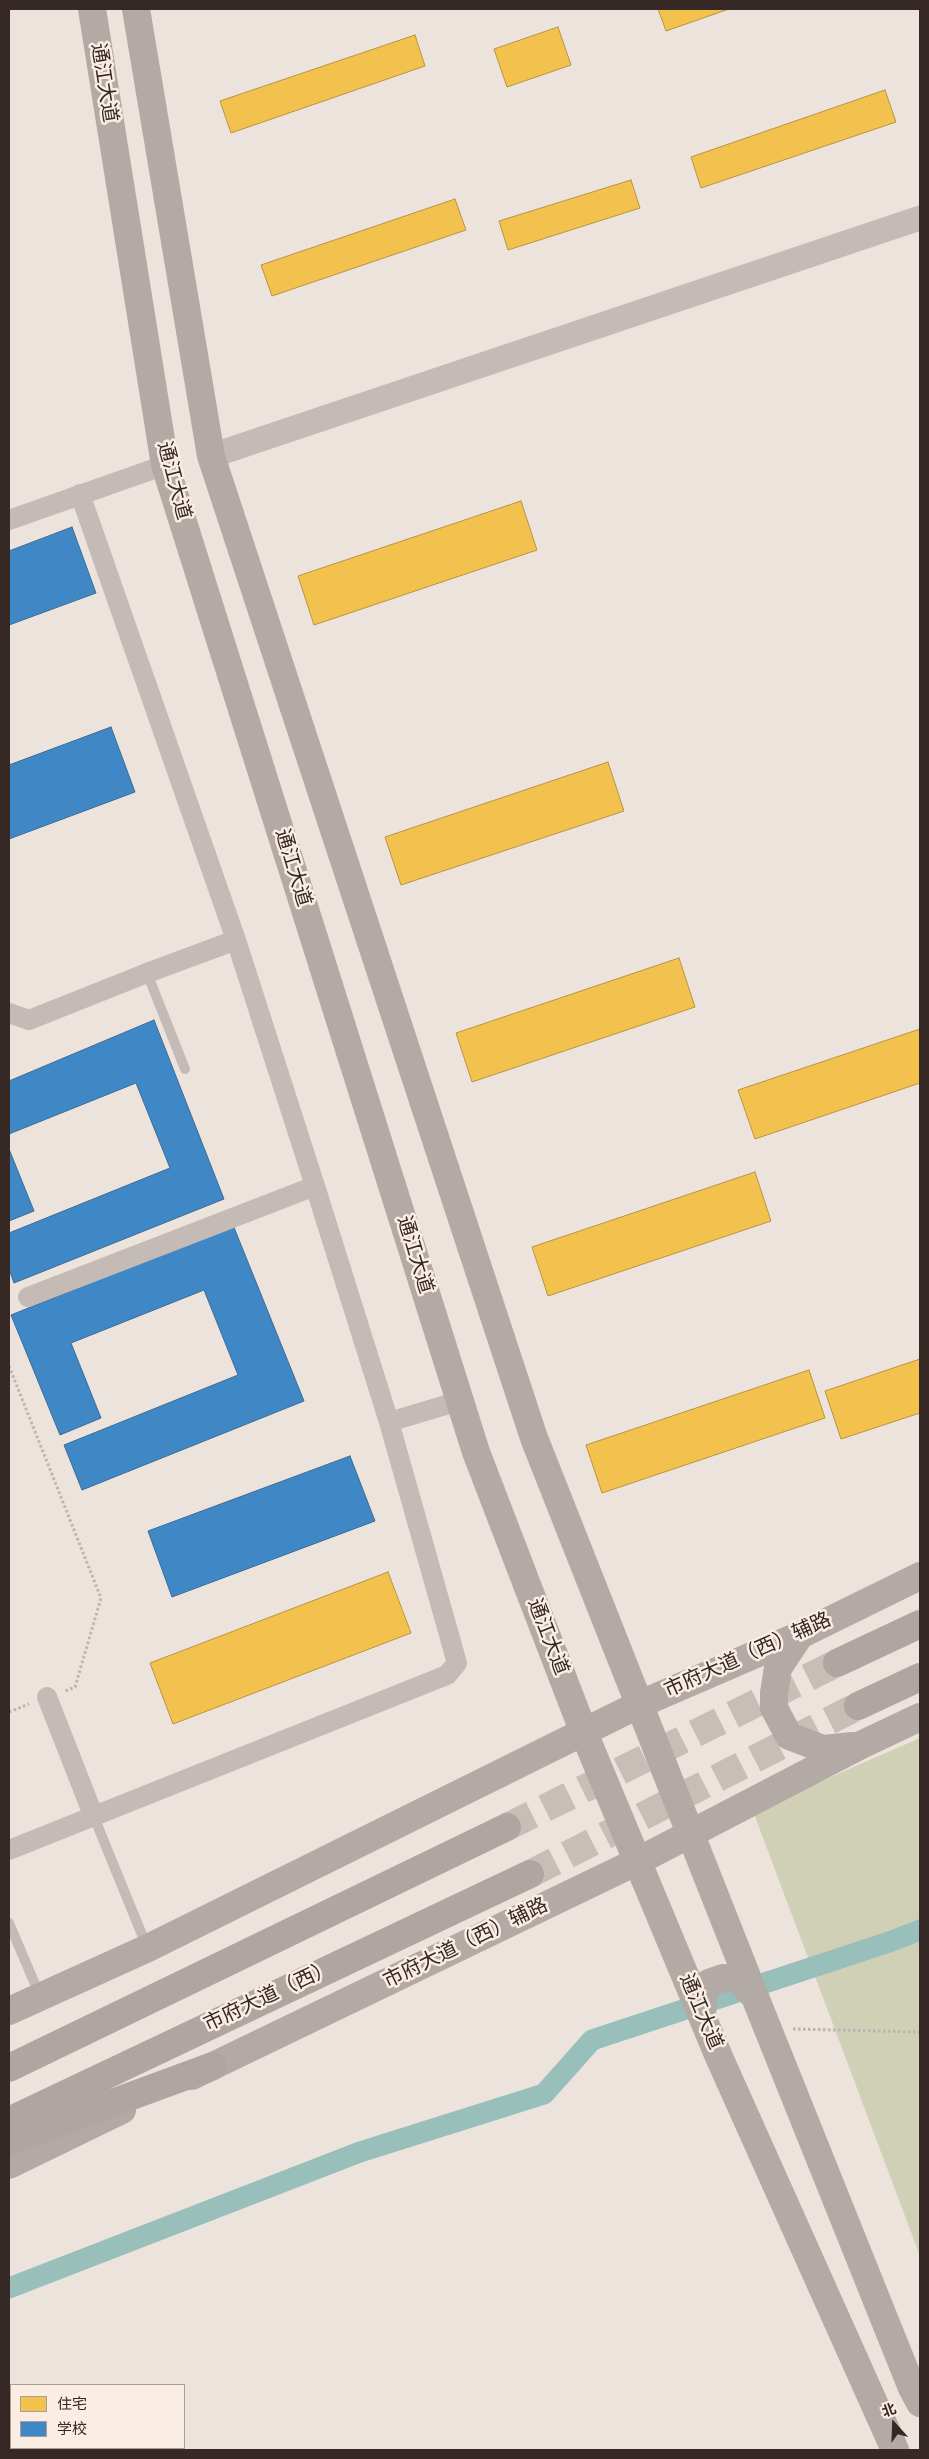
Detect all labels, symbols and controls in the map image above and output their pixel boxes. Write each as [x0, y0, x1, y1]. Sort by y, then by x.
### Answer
street label: 通江大道 [85, 42, 121, 124]
street label: 通江大道 [151, 439, 195, 523]
street label: 通江大道 [269, 826, 315, 910]
street label: 通江大道 [391, 1213, 437, 1297]
street label: 通江大道 [521, 1595, 573, 1679]
street label: 市府大道（西）辅路 [661, 1608, 835, 1704]
street label: 市府大道（西）辅路 [380, 1894, 552, 1994]
street label: 市府大道（西） [200, 1957, 338, 2037]
street label: 通江大道 [673, 1970, 727, 2054]
legend [10, 2384, 185, 2449]
text: 住宅 [57, 2393, 87, 2415]
text: 北 [879, 2398, 899, 2422]
north arrow [869, 2399, 919, 2449]
text: 学校 [57, 2418, 87, 2440]

